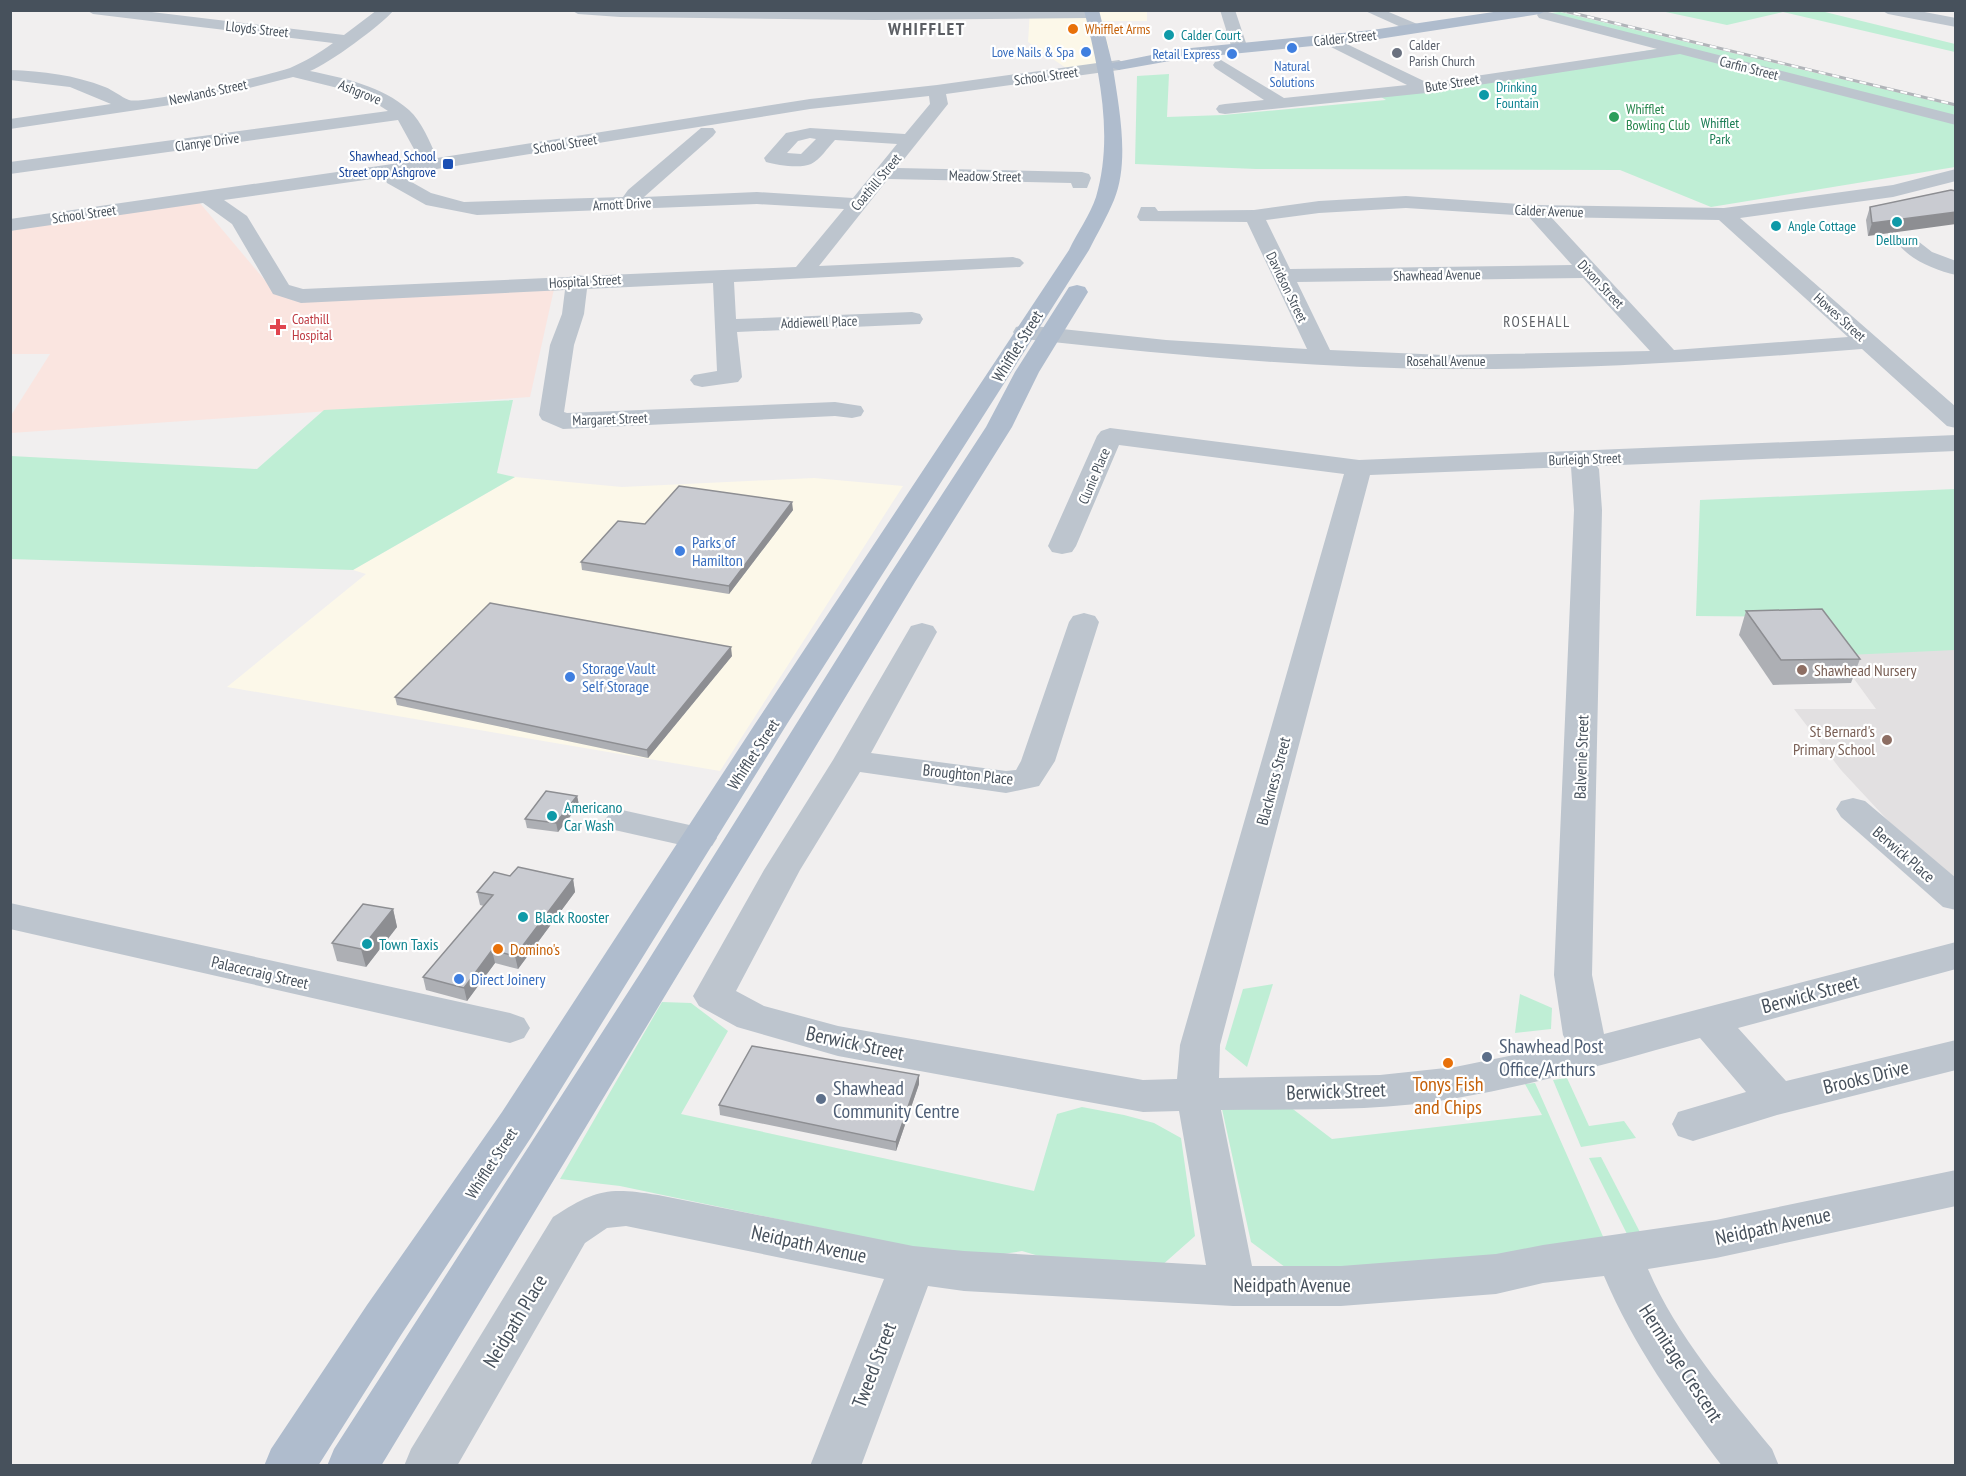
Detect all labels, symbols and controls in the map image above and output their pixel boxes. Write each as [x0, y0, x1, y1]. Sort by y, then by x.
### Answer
street label: Lloyds Street [225, 17, 289, 41]
district label: WHIFFLET [887, 17, 966, 40]
place label: Whifflet Arms [1085, 20, 1151, 38]
marker: Whifflet Arms [1066, 22, 1080, 36]
place label: Calder Court [1181, 26, 1241, 44]
street label: Calder Street [1313, 26, 1377, 50]
marker: Calder Court [1162, 28, 1176, 42]
place label: Calder Parish Church [1409, 36, 1475, 70]
marker: Natural Solutions [1285, 41, 1299, 55]
place label: Love Nails & Spa [992, 43, 1074, 61]
marker: Love Nails & Spa [1079, 45, 1093, 59]
place label: Retail Express [1152, 45, 1220, 63]
marker: Calder Parish Church [1390, 46, 1404, 60]
marker: Retail Express [1225, 47, 1239, 61]
street label: Carfin Street [1718, 52, 1780, 84]
place label: Natural Solutions [1269, 57, 1315, 91]
street label: School Street [1013, 63, 1079, 89]
street label: Bute Street [1424, 70, 1480, 96]
street label: Newlands Street [167, 75, 249, 109]
street label: Ashgrove [336, 75, 384, 109]
place label: Drinking Fountain [1496, 78, 1539, 112]
marker: Drinking Fountain [1477, 88, 1491, 102]
place label: Whifflet Bowling Club [1626, 100, 1690, 134]
marker: Whifflet Bowling Club [1607, 110, 1621, 124]
park label: Whifflet Park [1701, 114, 1739, 148]
street label: Clanrye Drive [174, 129, 241, 155]
street label: School Street [532, 130, 598, 158]
place label: Shawhead, School Street opp Ashgrove [339, 147, 437, 181]
street label: Coathill Street [847, 150, 905, 214]
marker: Shawhead, School Street opp Ashgrove [441, 157, 455, 171]
street label: Meadow Street [949, 166, 1021, 186]
street label: Arnott Drive [592, 193, 652, 215]
street label: School Street [51, 201, 117, 227]
street label: Calder Avenue [1514, 201, 1584, 221]
marker: Dellburn [1890, 215, 1904, 229]
place label: Angle Cottage [1788, 217, 1856, 235]
marker: Angle Cottage [1769, 219, 1783, 233]
place label: Dellburn [1876, 231, 1918, 249]
street label: Davidson Street [1262, 249, 1312, 325]
street label: Dixon Street [1574, 256, 1628, 312]
street label: Shawhead Avenue [1393, 265, 1481, 285]
street label: Hospital Street [549, 270, 622, 292]
street label: Howes Street [1810, 289, 1870, 345]
street label: Whifflet Street [987, 306, 1047, 385]
place label: Coathill Hospital [292, 310, 333, 344]
street label: Addiewell Place [780, 312, 858, 332]
district label: ROSEHALL [1503, 312, 1571, 331]
marker: Coathill Hospital [269, 318, 287, 336]
street label: Rosehall Avenue [1406, 352, 1486, 370]
street label: Margaret Street [572, 409, 648, 429]
street label: Clunie Place [1074, 445, 1114, 507]
street label: Burleigh Street [1548, 449, 1622, 469]
place label: Parks of Hamilton [692, 532, 743, 570]
marker: Parks of Hamilton [673, 544, 687, 558]
place label: Storage Vault Self Storage [582, 658, 656, 696]
place label: Shawhead Nursery [1814, 660, 1916, 680]
marker: Shawhead Nursery [1795, 663, 1809, 677]
marker: Storage Vault Self Storage [563, 670, 577, 684]
street label: Whifflet Street [723, 714, 784, 793]
street label: Balvenie Street [1570, 714, 1592, 799]
place label: St Bernard's Primary School [1793, 721, 1875, 759]
marker: St Bernard's Primary School [1880, 733, 1894, 747]
street label: Blackness Street [1252, 734, 1295, 827]
street label: Broughton Place [922, 759, 1014, 789]
place label: Americano Car Wash [564, 797, 623, 835]
marker: Americano Car Wash [545, 809, 559, 823]
street label: Berwick Place [1869, 822, 1939, 886]
place label: Black Rooster [535, 907, 610, 927]
marker: Black Rooster [516, 910, 530, 924]
place label: Town Taxis [379, 934, 438, 954]
marker: Town Taxis [360, 937, 374, 951]
place label: Domino's [510, 939, 560, 959]
marker: Domino's [491, 942, 505, 956]
street label: Palacecraig Street [210, 951, 311, 993]
street label: Berwick Street [1759, 968, 1862, 1019]
place label: Direct Joinery [471, 969, 546, 989]
marker: Direct Joinery [452, 972, 466, 986]
street label: Berwick Street [804, 1020, 907, 1066]
place label: Shawhead Post Office/Arthurs [1499, 1033, 1604, 1082]
marker: Shawhead Post Office/Arthurs [1480, 1050, 1494, 1064]
street label: Brooks Drive [1821, 1054, 1911, 1100]
marker: Tonys Fish and Chips [1441, 1056, 1455, 1070]
place label: Tonys Fish and Chips [1413, 1071, 1483, 1120]
place label: Shawhead Community Centre [833, 1075, 960, 1124]
street label: Berwick Street [1286, 1076, 1387, 1106]
marker: Shawhead Community Centre [814, 1092, 828, 1106]
street label: Whifflet Street [461, 1123, 522, 1202]
street label: Neidpath Avenue [1713, 1201, 1833, 1251]
street label: Neidpath Avenue [749, 1219, 869, 1269]
street label: Neidpath Place [477, 1270, 553, 1372]
street label: Neidpath Avenue [1233, 1272, 1351, 1298]
street label: Hermitage Crescent [1633, 1299, 1729, 1427]
street label: Tweed Street [846, 1318, 902, 1411]

